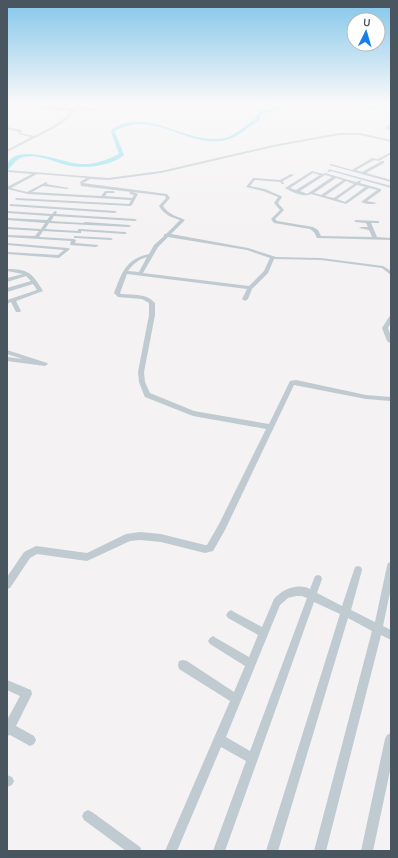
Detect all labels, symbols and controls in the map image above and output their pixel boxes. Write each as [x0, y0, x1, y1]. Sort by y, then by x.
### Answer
north arrow [346, 12, 386, 52]
text: U [362, 16, 371, 29]

